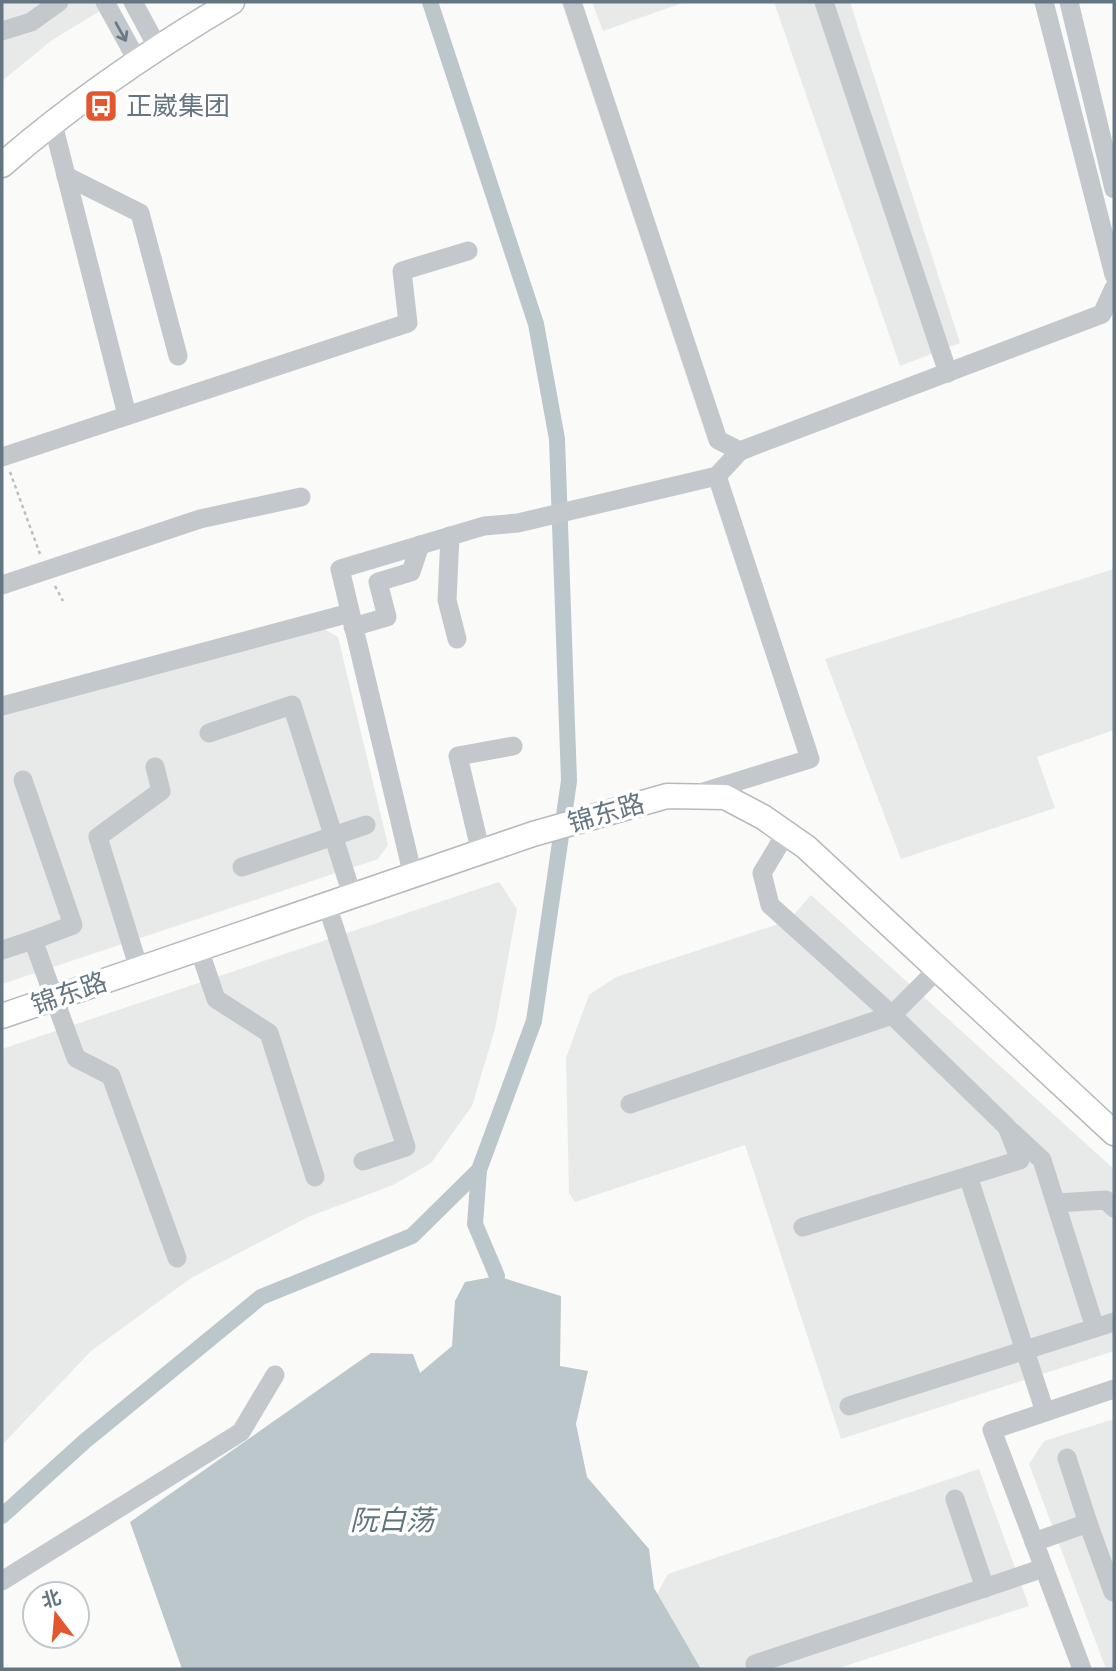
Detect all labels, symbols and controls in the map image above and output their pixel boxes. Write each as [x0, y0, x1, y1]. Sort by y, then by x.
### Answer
one-way arrow [114, 21, 128, 41]
bus stop icon: 正崴集团 [82, 87, 120, 125]
place label: 正崴集团 [126, 90, 230, 122]
street label: 锦东路 [564, 787, 648, 839]
street label: 锦东路 [27, 965, 111, 1021]
water label: 阮白荡 [350, 1503, 438, 1537]
north arrow [21, 1580, 91, 1650]
text: 北 [39, 1585, 64, 1613]

